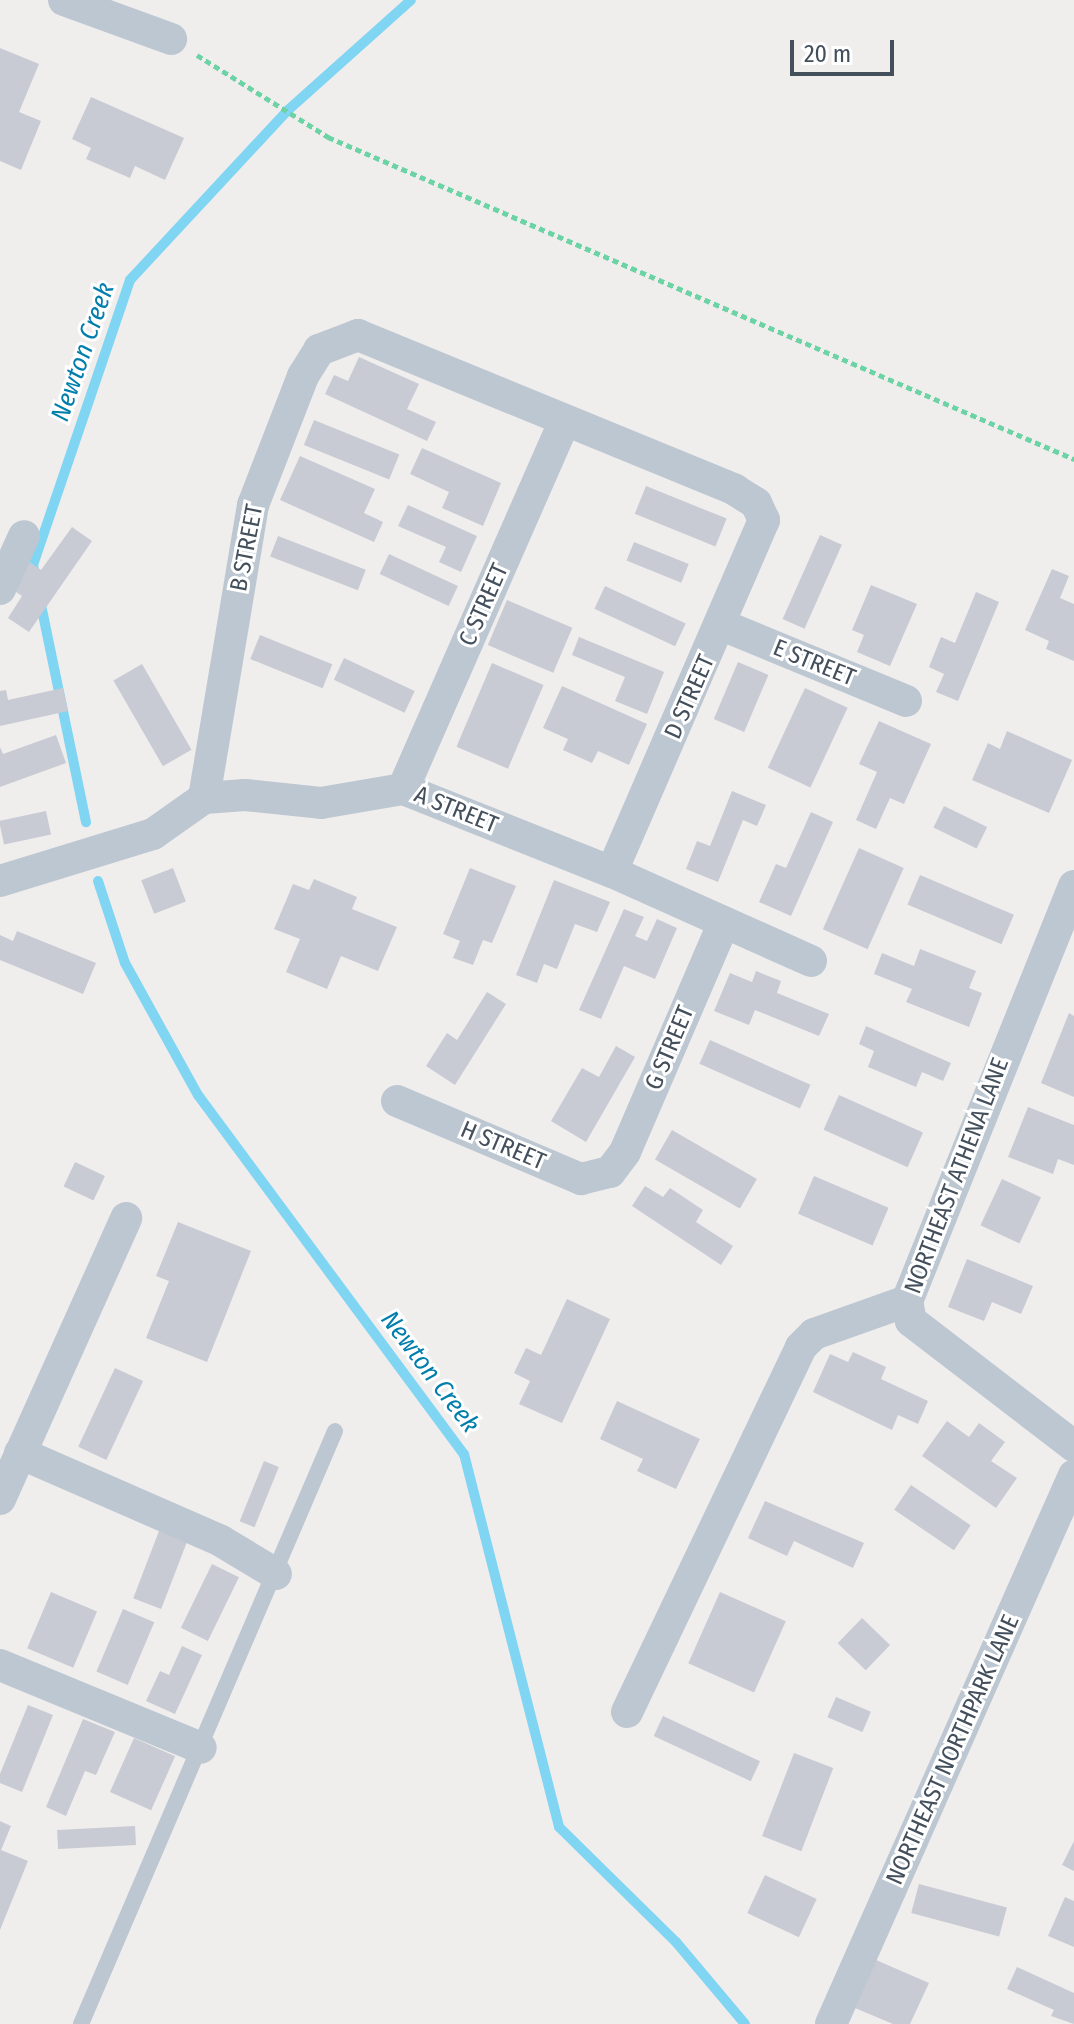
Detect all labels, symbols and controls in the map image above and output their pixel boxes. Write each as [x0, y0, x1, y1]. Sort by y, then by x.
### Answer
scale bar [794, 24, 898, 74]
text: 20 m [804, 40, 851, 68]
water label: Newton Creek [45, 279, 121, 425]
street label: B STREET [224, 502, 270, 594]
street label: C STREET [453, 559, 515, 651]
street label: E STREET [769, 634, 859, 692]
street label: D STREET [659, 651, 721, 743]
street label: A STREET [410, 780, 502, 840]
street label: G STREET [639, 1002, 701, 1094]
street label: NORTHEAST ATHENA LANE [899, 1054, 1015, 1298]
street label: H STREET [456, 1115, 550, 1177]
water label: Newton Creek [374, 1305, 486, 1439]
street label: NORTHEAST NORTHPARK LANE [880, 1611, 1026, 1889]

